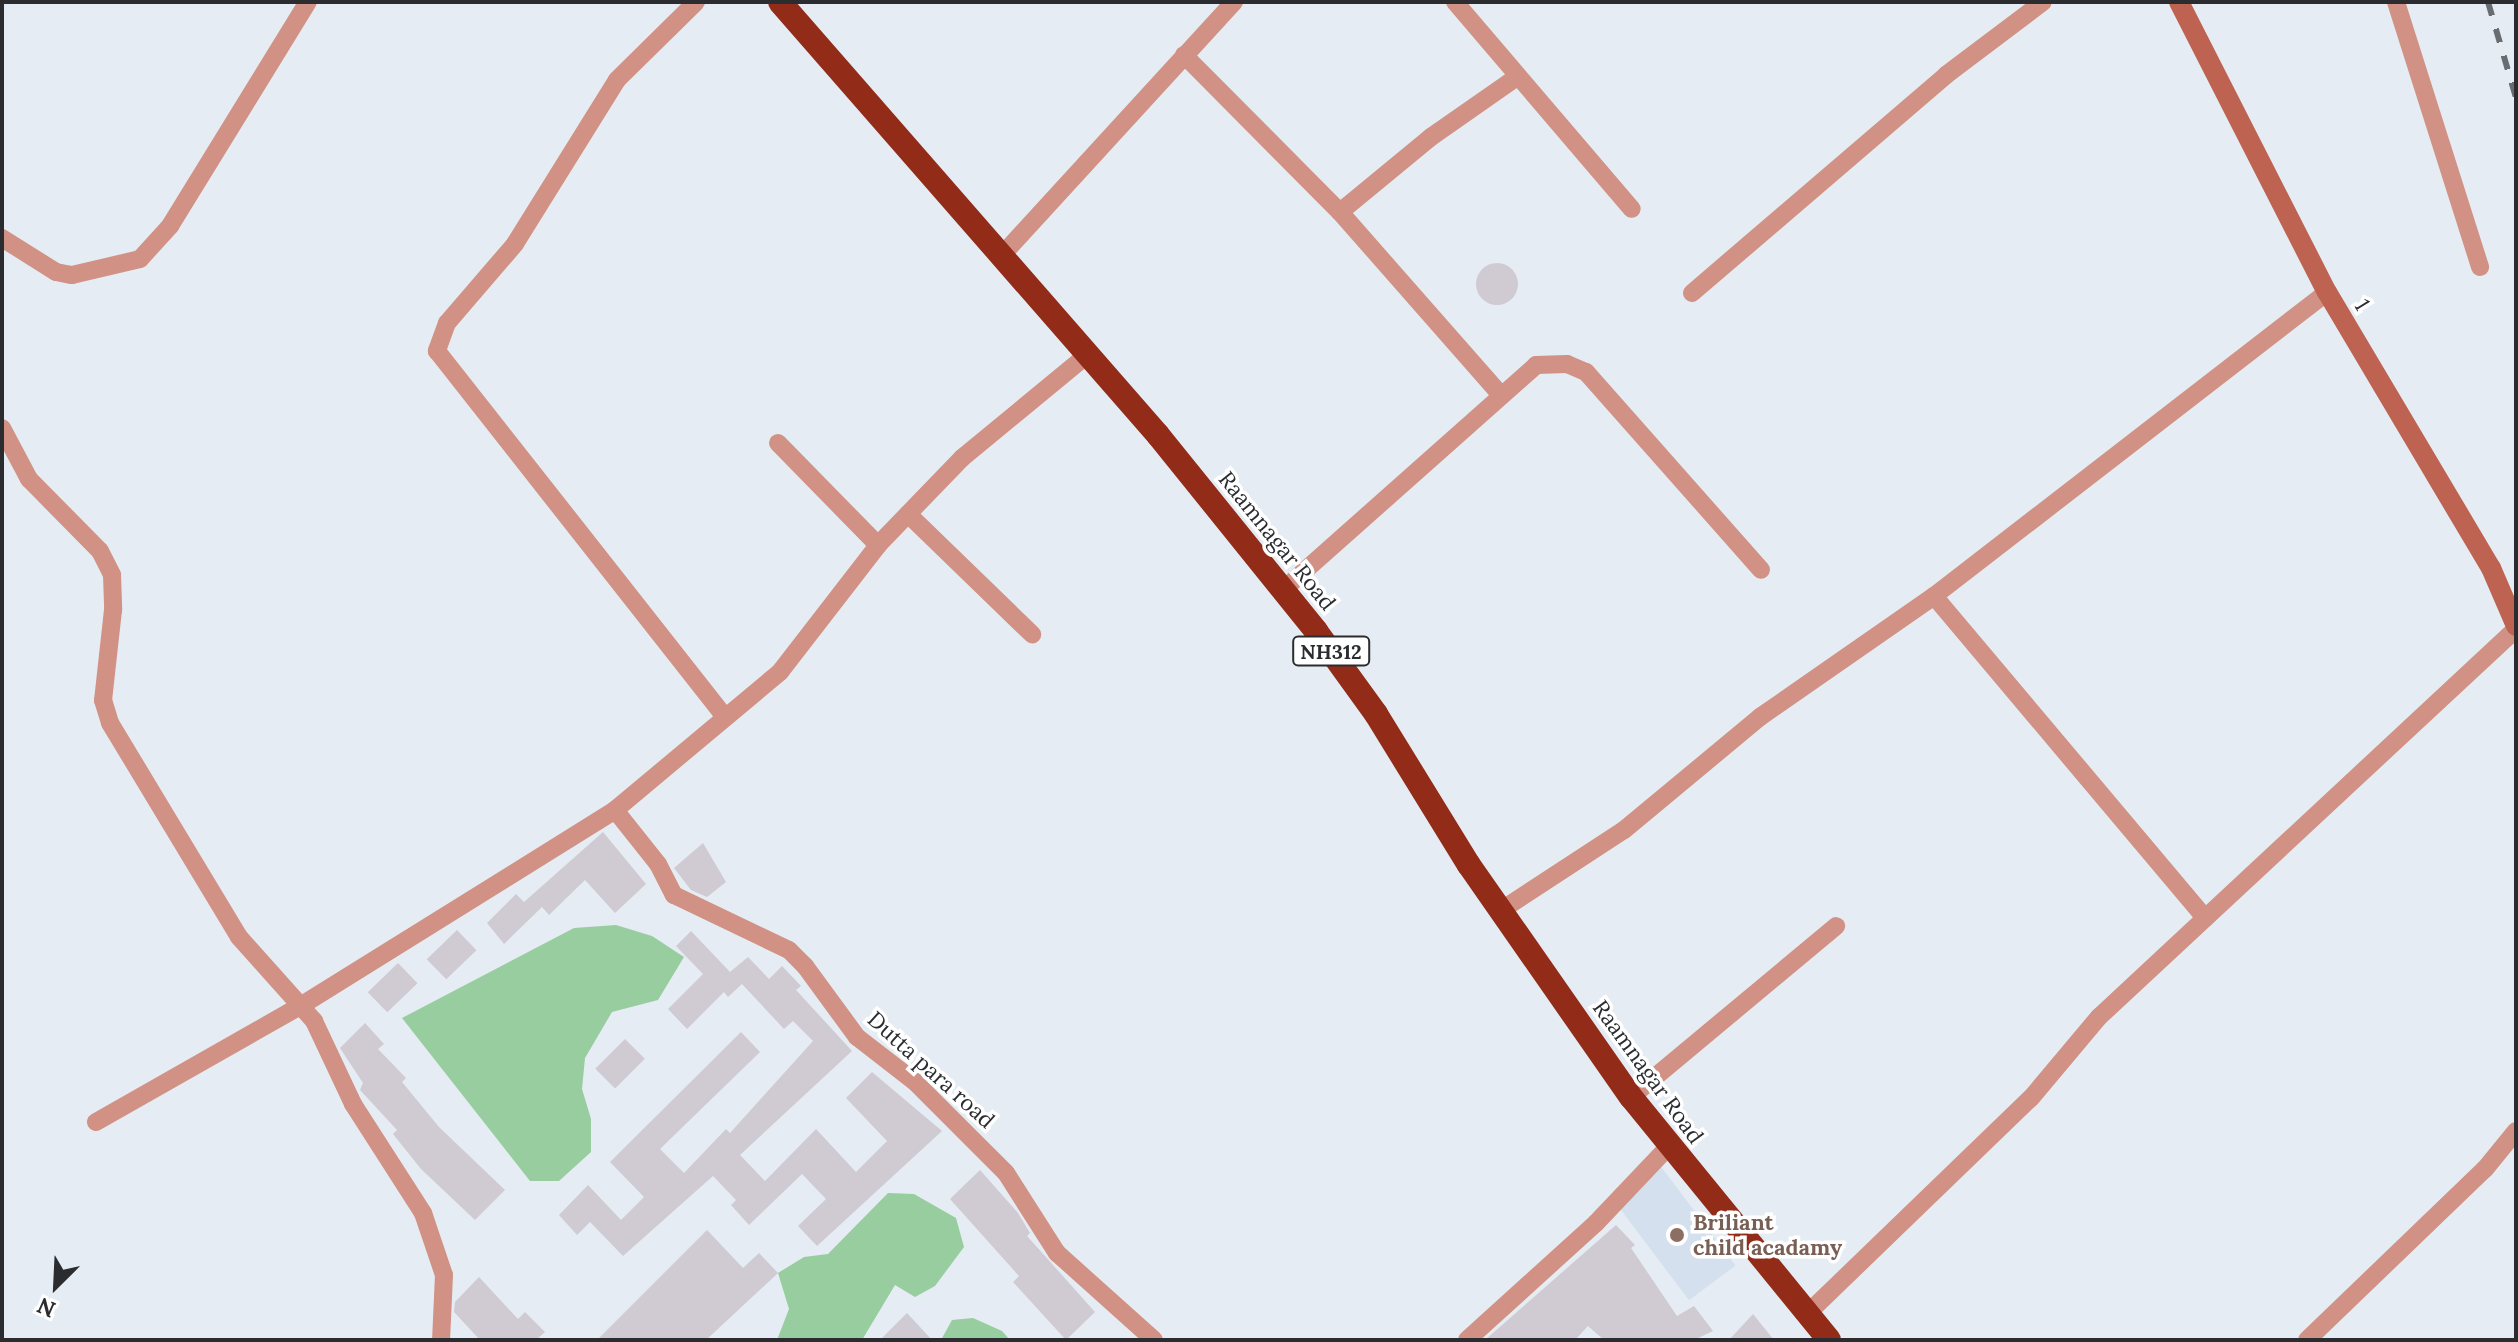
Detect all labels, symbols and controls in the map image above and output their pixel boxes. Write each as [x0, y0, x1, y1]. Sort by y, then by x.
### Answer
street label: 1 [2349, 295, 2375, 315]
street label: Raamnagar Road [1213, 466, 1341, 616]
road number: NH312 [1291, 635, 1371, 667]
street label: Raamnagar Road [1587, 995, 1709, 1149]
street label: Dutta para road [862, 1006, 1000, 1134]
place label: Briliant child acadamy [1693, 1209, 1842, 1260]
marker: Briliant child acadamy [1668, 1226, 1686, 1244]
north arrow [16, 1246, 96, 1326]
text: N [33, 1292, 60, 1324]

